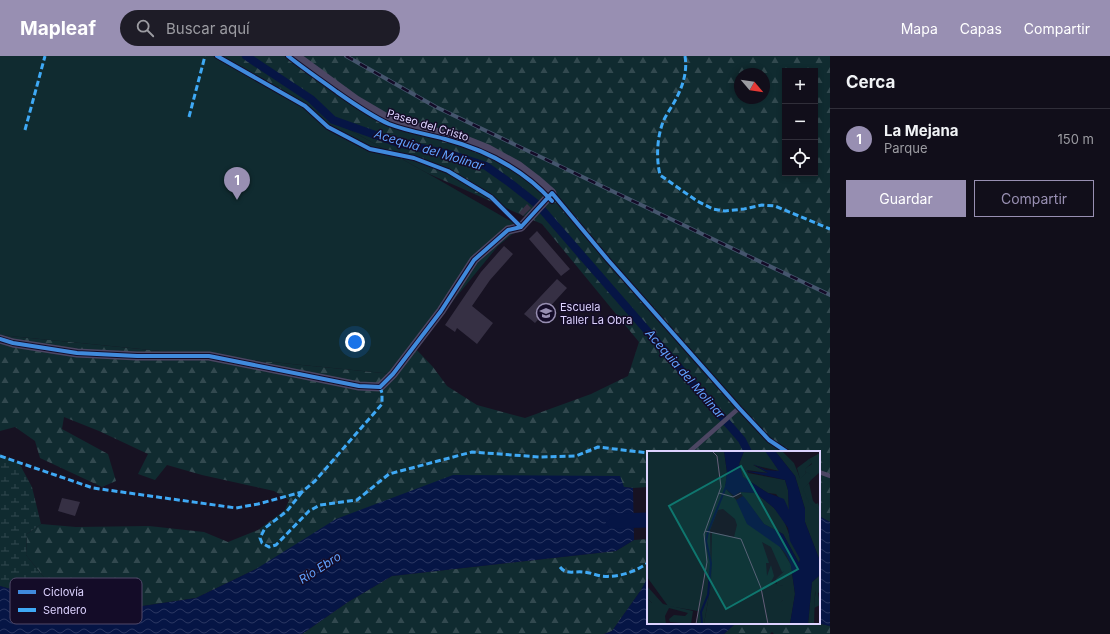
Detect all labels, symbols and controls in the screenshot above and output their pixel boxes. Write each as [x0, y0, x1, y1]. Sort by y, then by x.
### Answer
search box [120, 10, 400, 46]
text: Mapleaf [20, 17, 96, 40]
icon: search [134, 17, 156, 39]
text: Buscar aquí [166, 19, 250, 38]
text: Mapa [901, 20, 938, 37]
text: Capas [960, 20, 1002, 37]
text: Compartir [1024, 20, 1090, 37]
north arrow [734, 68, 770, 104]
map controls [782, 68, 818, 176]
button: + [782, 68, 818, 104]
text: Cerca [846, 72, 895, 92]
button: − [782, 104, 818, 140]
street label: Paseo del Cristo [385, 106, 471, 144]
text: La Mejana [884, 121, 958, 140]
water label: Acequia del Molinar [372, 125, 486, 173]
text: 1 [856, 131, 862, 147]
text: 150 m [1058, 131, 1094, 147]
button: locate [782, 140, 818, 176]
text: Parque [884, 140, 928, 156]
pin: 1 [224, 167, 250, 200]
button: Guardar [846, 180, 966, 217]
button: Compartir [974, 180, 1094, 217]
place label: Escuela Taller La Obra [560, 300, 632, 327]
school or university icon: Escuela Taller La Obra [535, 302, 557, 324]
water label: Acequia del Molinar [642, 325, 729, 422]
your location [345, 332, 365, 352]
inset map [647, 451, 820, 624]
water label: Río Ebro [296, 548, 344, 587]
legend [10, 578, 142, 624]
text: Ciclovía [43, 585, 84, 599]
text: Sendero [43, 603, 87, 617]

